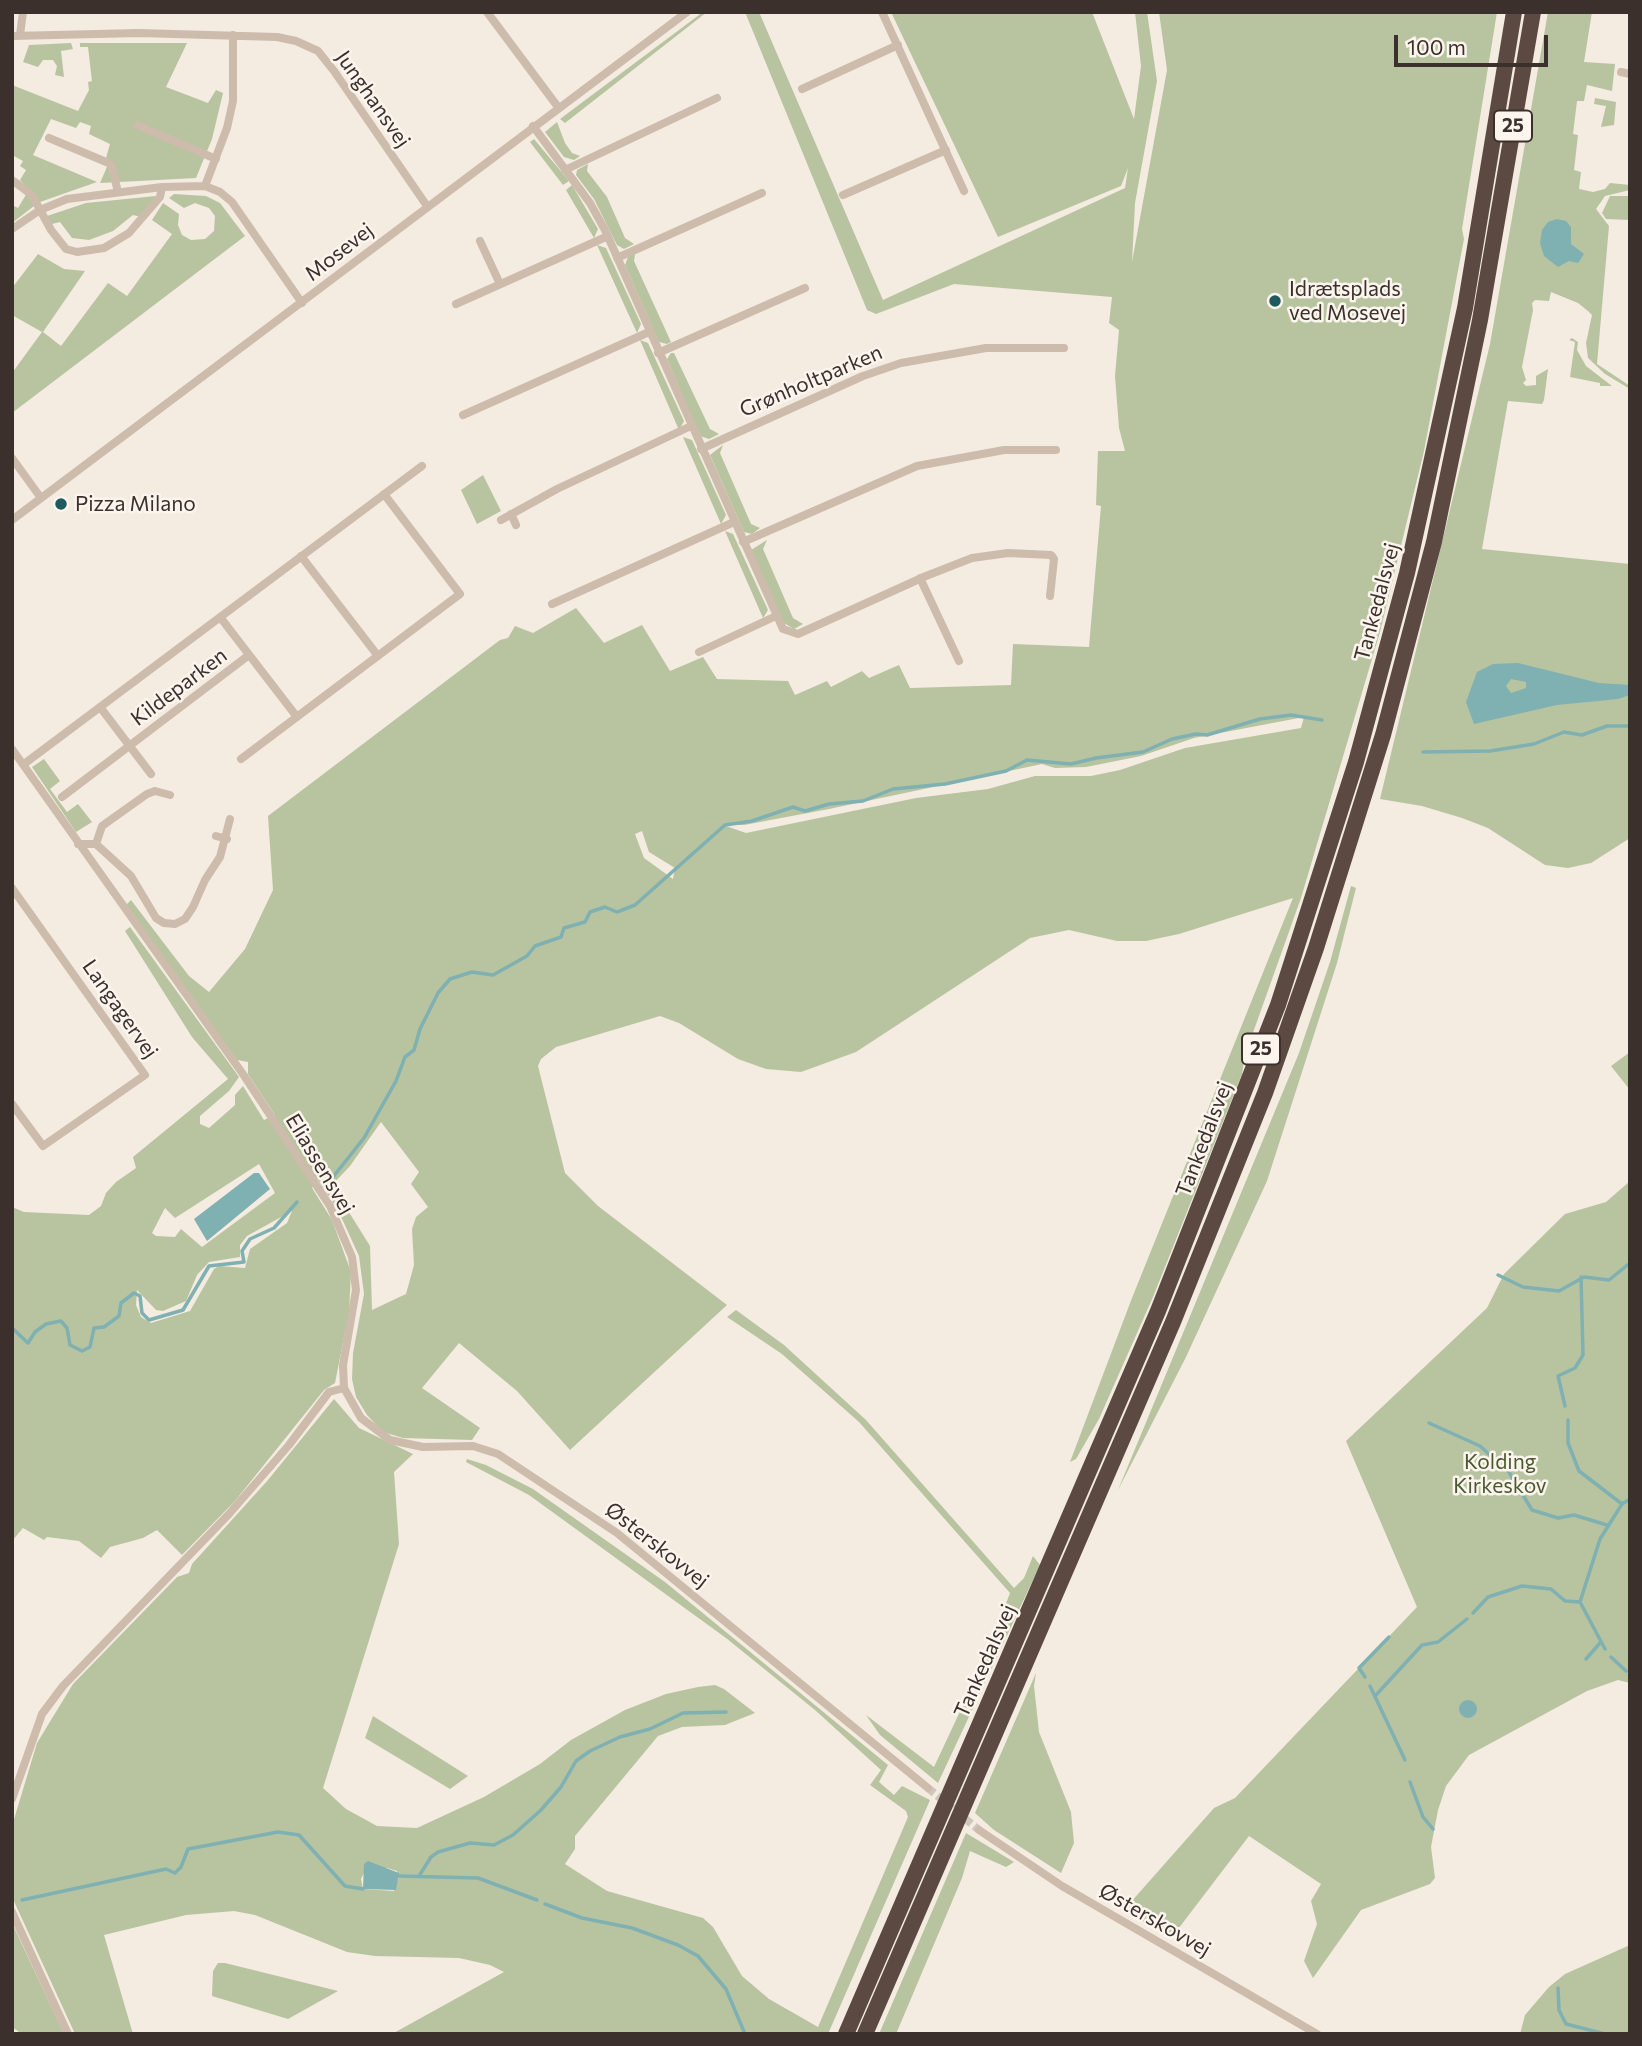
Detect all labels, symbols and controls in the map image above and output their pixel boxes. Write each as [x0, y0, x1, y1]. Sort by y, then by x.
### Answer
scale bar [1397, 21, 1551, 65]
text: 100 m [1407, 34, 1466, 59]
street label: Junghansvej [330, 46, 416, 152]
road number: 25 [1494, 110, 1532, 142]
street label: Mosevej [300, 218, 378, 286]
place label: Idrætsplads ved Mosevej [1289, 276, 1406, 326]
marker: Idrætsplads ved Mosevej [1267, 293, 1283, 309]
street label: Grønholtparken [736, 340, 886, 422]
place label: Pizza Milano [75, 491, 196, 517]
marker: Pizza Milano [53, 496, 69, 512]
street label: Tankedalsvej [1349, 540, 1405, 664]
street label: Kildeparken [126, 643, 232, 731]
street label: Langagervej [77, 955, 163, 1063]
road number: 25 [1242, 1034, 1280, 1064]
street label: Tankedalsvej [1171, 1078, 1237, 1200]
street label: Eliassensvej [280, 1109, 360, 1219]
park label: Kolding Kirkeskov [1453, 1449, 1547, 1499]
street label: Østerskovvej [600, 1497, 714, 1593]
street label: Tankedalsvej [949, 1600, 1021, 1722]
street label: Østerskovvej [1095, 1878, 1215, 1962]

